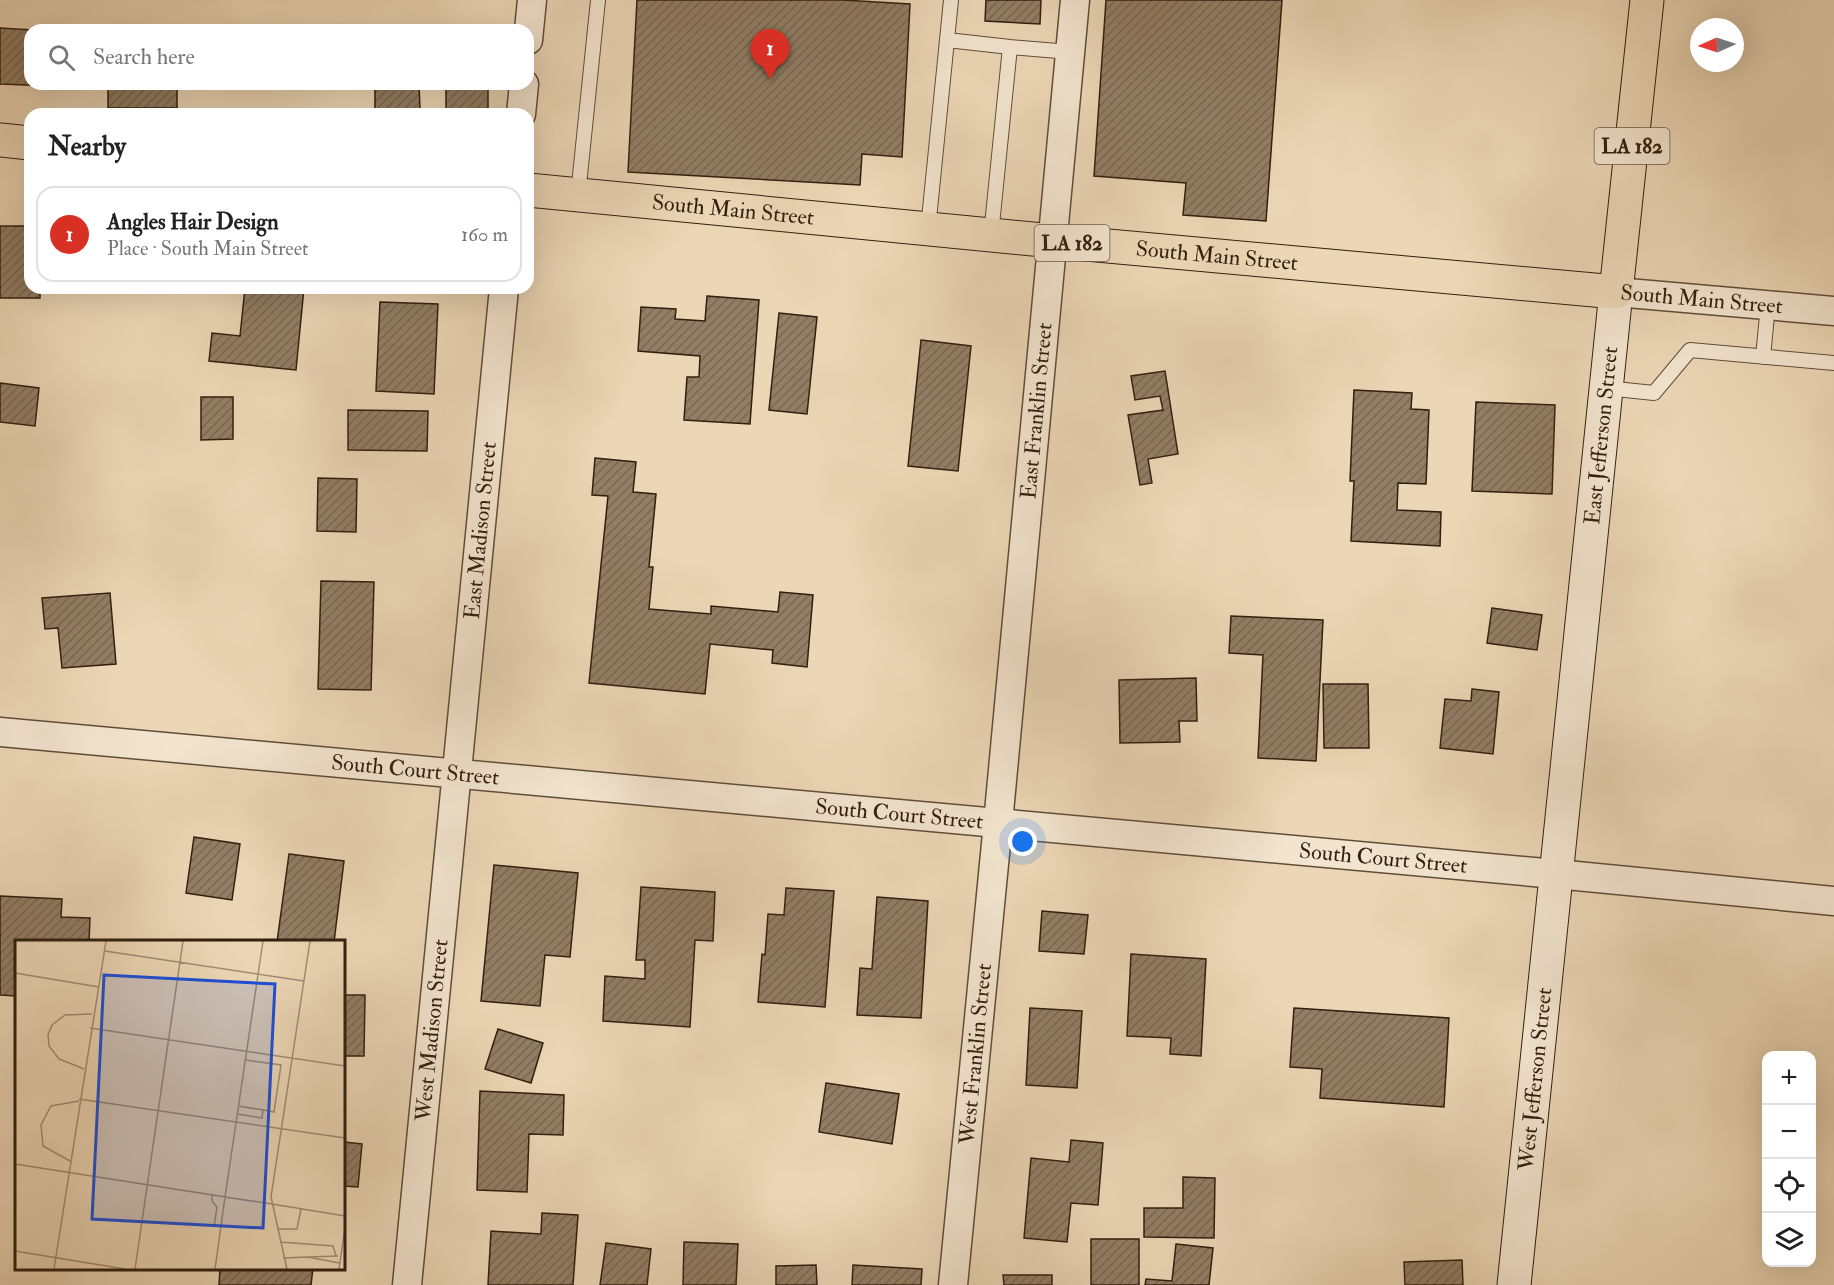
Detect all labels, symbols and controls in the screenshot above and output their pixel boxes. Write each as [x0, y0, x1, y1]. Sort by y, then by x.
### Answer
north arrow [1690, 18, 1744, 72]
search box [24, 24, 534, 90]
pin: 1 [750, 29, 790, 79]
icon: search [45, 41, 78, 74]
text: Search here [93, 43, 195, 71]
road number: LA 182 [1594, 128, 1670, 164]
text: Nearby [48, 131, 126, 163]
street label: South Main Street [651, 188, 815, 232]
text: Angles Hair Design [107, 208, 279, 236]
text: 1 [66, 222, 73, 247]
text: 160 m [461, 222, 508, 247]
road number: LA 182 [1034, 225, 1110, 261]
street label: South Main Street [1135, 235, 1299, 277]
text: Place · South Main Street [107, 236, 309, 261]
street label: South Main Street [1619, 278, 1784, 320]
street label: East Franklin Street [1014, 321, 1059, 501]
street label: East Jefferson Street [1578, 345, 1624, 526]
street label: East Madison Street [458, 440, 503, 621]
street label: South Court Street [330, 748, 501, 792]
street label: South Court Street [814, 792, 985, 836]
your location [1008, 827, 1037, 856]
street label: South Court Street [1298, 837, 1469, 880]
street label: West Madison Street [409, 938, 455, 1124]
inset map [15, 940, 345, 1270]
street label: West Franklin Street [953, 962, 998, 1147]
street label: West Jefferson Street [1512, 986, 1558, 1173]
map controls [1762, 1051, 1816, 1267]
button: + [1762, 1051, 1816, 1105]
button: − [1762, 1105, 1816, 1159]
button: locate [1762, 1159, 1816, 1213]
button: layers [1762, 1213, 1816, 1267]

